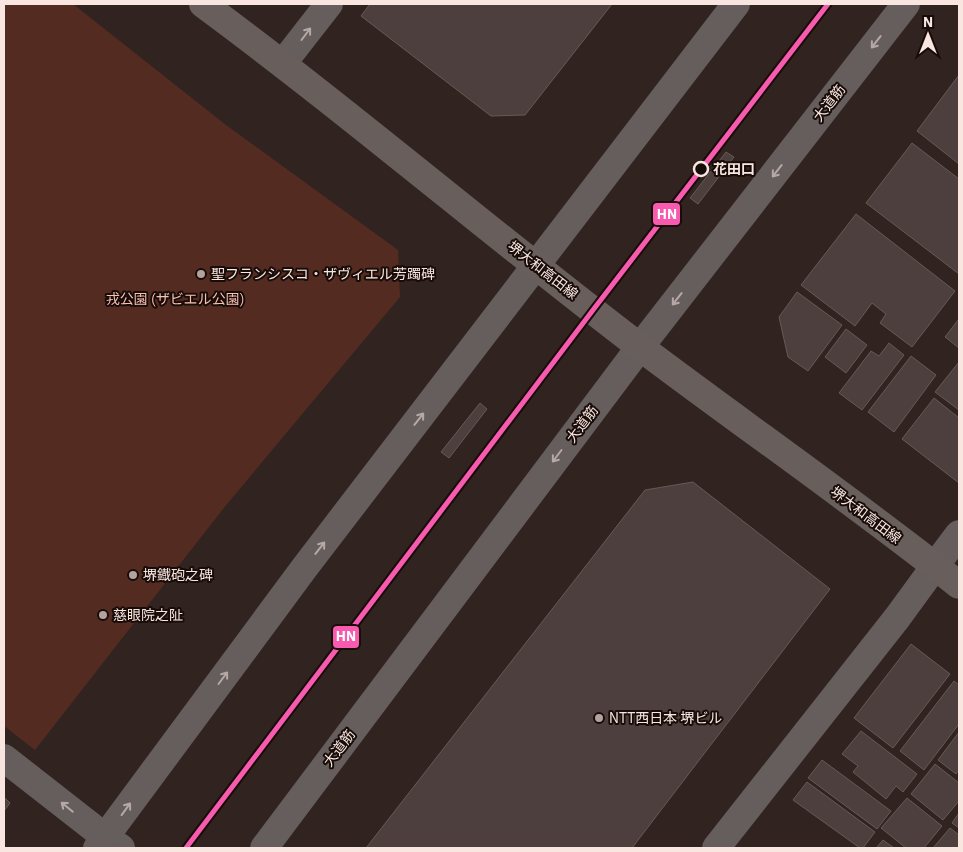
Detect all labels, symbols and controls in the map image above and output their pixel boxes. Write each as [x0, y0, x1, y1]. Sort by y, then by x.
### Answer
north arrow [903, 10, 953, 60]
text: N [923, 13, 933, 31]
one-way arrow [301, 27, 311, 41]
one-way arrow [871, 35, 882, 48]
street label: 大道筋 [809, 81, 849, 125]
place label: 花田口 [713, 160, 755, 178]
marker: 花田口 [693, 161, 709, 177]
one-way arrow [771, 164, 782, 177]
line badge: HN [652, 202, 681, 226]
text: HN [657, 205, 677, 223]
street label: 堺大和高田線 [504, 237, 582, 303]
place label: 聖フランシスコ・ザヴィエル芳躅碑 [211, 265, 435, 283]
marker: 聖フランシスコ・ザヴィエル芳躅碑 [195, 268, 207, 280]
park label: 戎公園 (ザビエル公園) [106, 290, 244, 308]
one-way arrow [672, 292, 682, 306]
street label: 大道筋 [562, 402, 602, 446]
one-way arrow [414, 412, 424, 426]
one-way arrow [552, 449, 563, 462]
street label: 堺大和高田線 [827, 483, 905, 547]
one-way arrow [315, 541, 325, 555]
place label: 堺鐡砲之碑 [143, 566, 213, 584]
marker: 堺鐡砲之碑 [127, 569, 139, 581]
place label: 慈眼院之阯 [113, 606, 183, 624]
marker: 慈眼院之阯 [97, 609, 109, 621]
line badge: HN [332, 625, 360, 649]
text: HN [336, 627, 356, 645]
one-way arrow [218, 671, 228, 685]
place label: NTT西日本 堺ビル [609, 709, 723, 727]
marker: NTT西日本 堺ビル [593, 712, 605, 724]
street label: 大道筋 [319, 726, 359, 770]
one-way arrow [61, 801, 74, 812]
one-way arrow [121, 802, 131, 816]

